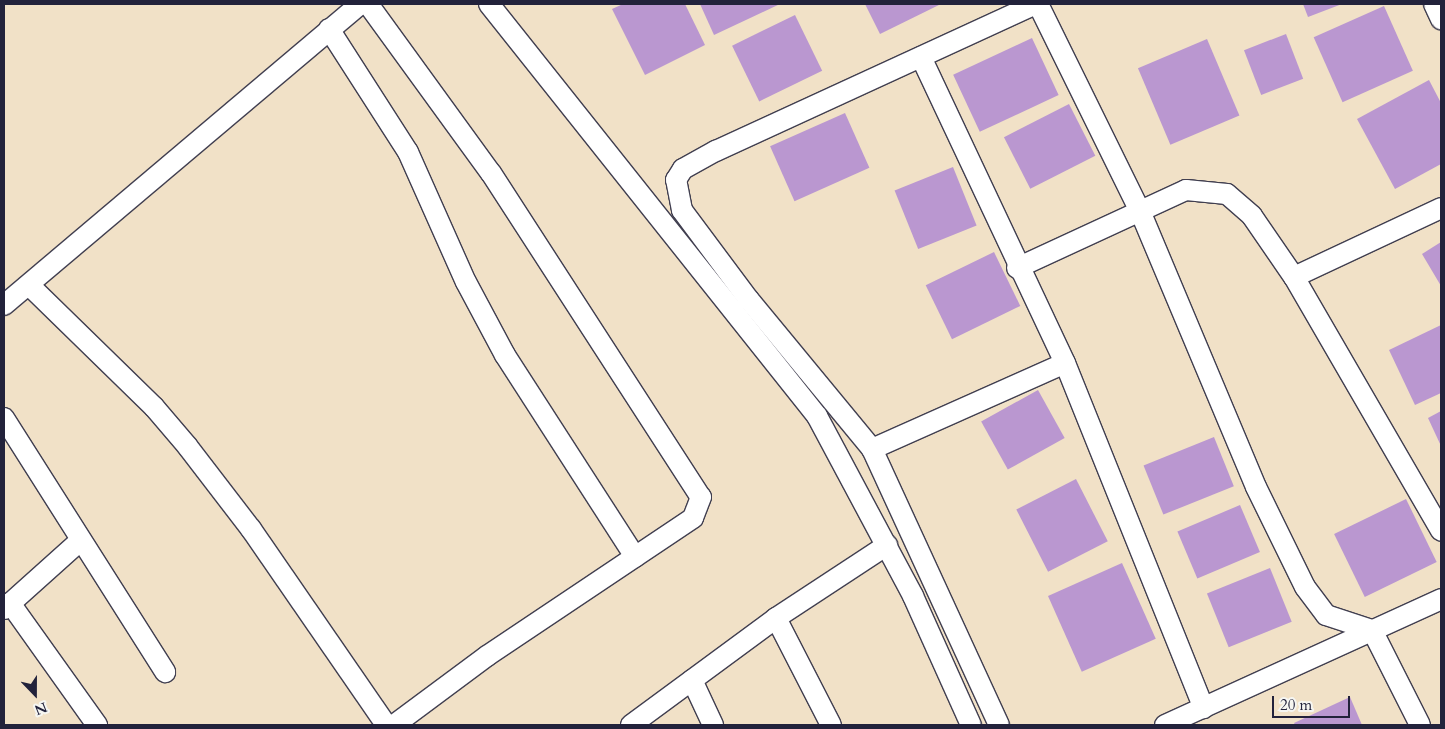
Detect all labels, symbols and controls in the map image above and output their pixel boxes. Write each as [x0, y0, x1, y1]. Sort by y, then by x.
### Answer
north arrow [10, 669, 60, 719]
scale bar [1275, 686, 1352, 718]
text: 20 m [1280, 695, 1312, 715]
text: N [32, 697, 50, 719]

